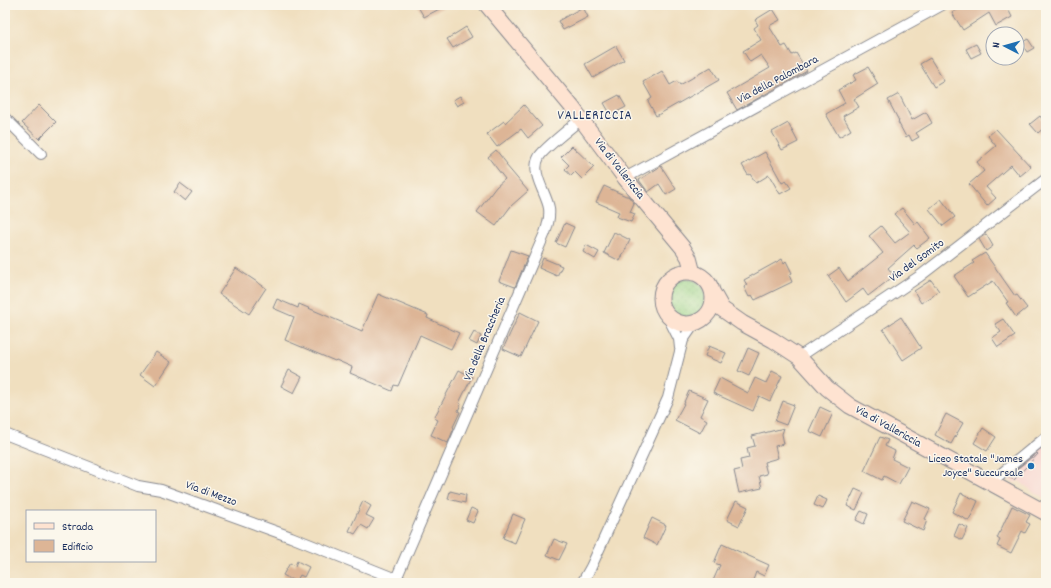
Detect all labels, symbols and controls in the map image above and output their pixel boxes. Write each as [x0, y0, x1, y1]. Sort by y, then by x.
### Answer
north arrow [985, 26, 1025, 66]
text: N [989, 41, 1005, 49]
street label: Via della Palombara [734, 51, 822, 109]
district label: VALLERICCIA [557, 107, 633, 126]
street label: Via di Vallericcia [590, 135, 649, 203]
street label: Via del Gomito [886, 235, 948, 287]
street label: Via della Braccheria [460, 294, 511, 384]
street label: Via di Vallericcia [852, 402, 925, 452]
place label: Liceo Statale "James Joyce" Succursale [929, 451, 1023, 482]
marker: Liceo Statale "James Joyce" Succursale [1026, 461, 1036, 471]
street label: Via di Mezzo [183, 477, 239, 511]
legend [26, 510, 156, 562]
text: Strada [62, 519, 93, 536]
text: Edificio [62, 539, 93, 556]

